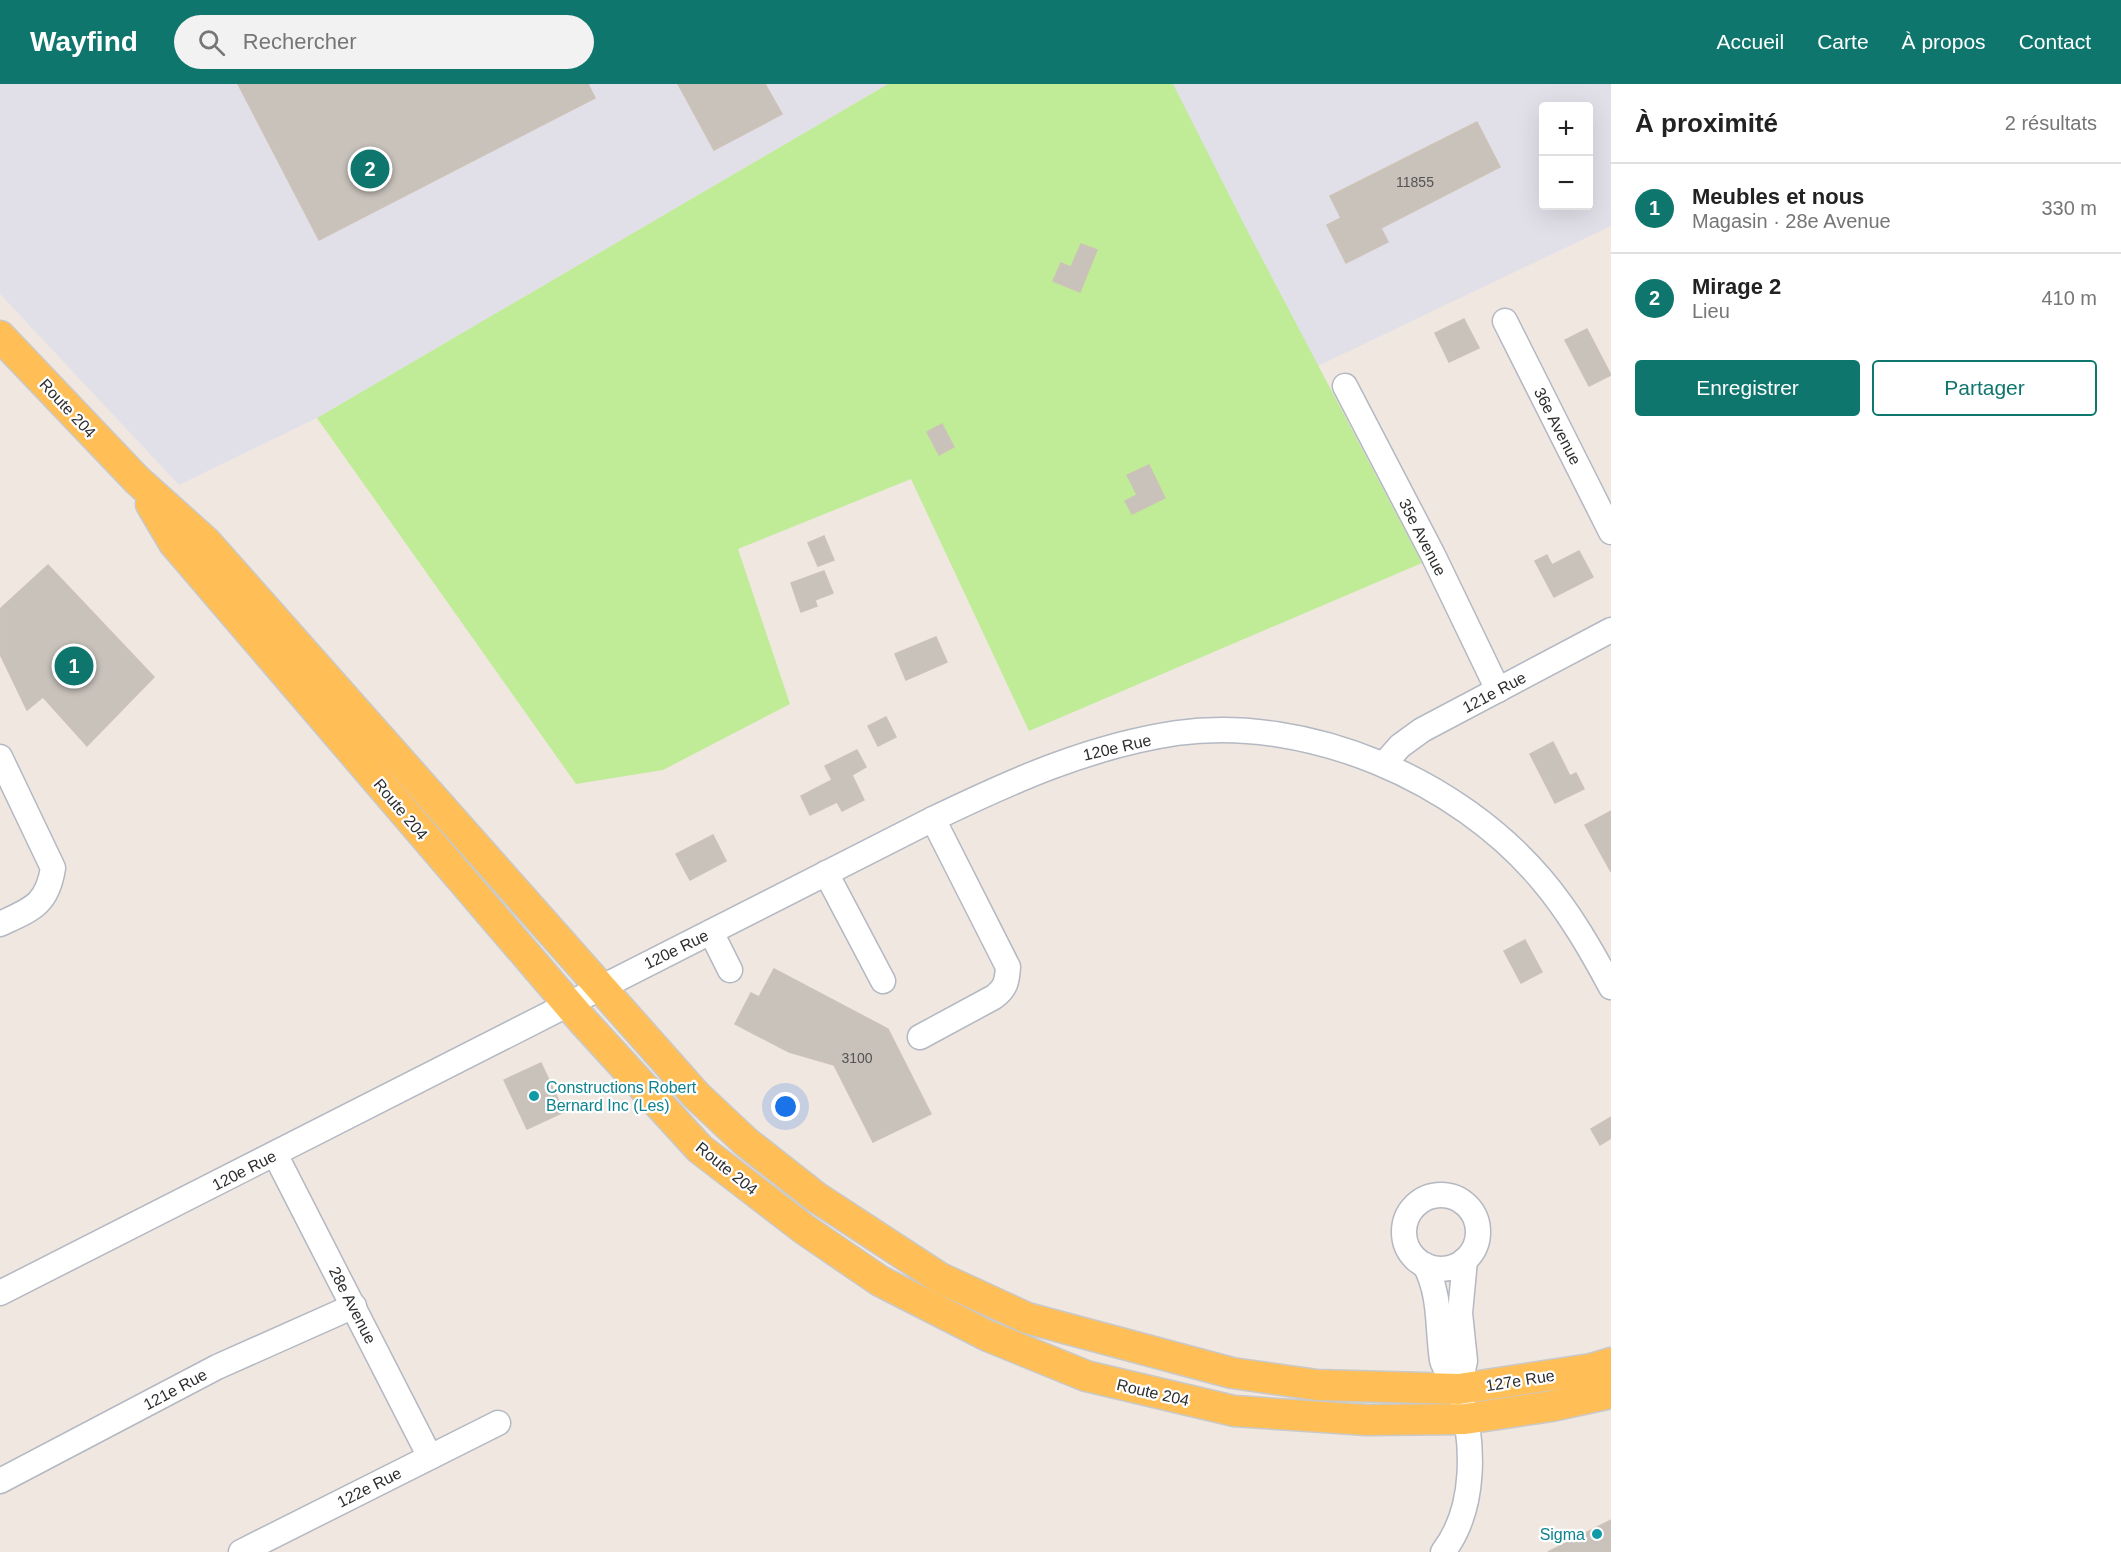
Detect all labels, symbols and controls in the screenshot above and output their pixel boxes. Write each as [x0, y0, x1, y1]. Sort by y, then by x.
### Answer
search box [174, 15, 594, 69]
text: Wayfind [30, 26, 138, 57]
icon: search [195, 26, 228, 59]
text: Rechercher [243, 29, 357, 54]
text: Accueil [1717, 30, 1784, 53]
text: Carte [1817, 30, 1869, 53]
text: À propos [1902, 30, 1986, 53]
text: Contact [2019, 30, 2091, 53]
map controls [1539, 102, 1593, 210]
button: + [1539, 102, 1593, 156]
text: À proximité [1635, 108, 1778, 138]
text: 2 résultats [2005, 112, 2097, 134]
pin: 2 [350, 146, 389, 191]
button: − [1539, 156, 1593, 210]
house number: 11855 [1396, 174, 1434, 190]
text: Meubles et nous [1692, 184, 1864, 209]
text: 1 [1649, 197, 1660, 219]
text: 330 m [2041, 197, 2097, 219]
text: Magasin · 28e Avenue [1692, 210, 1891, 232]
text: Mirage 2 [1692, 274, 1781, 299]
text: 2 [1649, 287, 1660, 309]
text: 410 m [2041, 287, 2097, 309]
text: Lieu [1692, 300, 1730, 322]
button: Enregistrer [1635, 360, 1860, 416]
button: Partager [1872, 360, 2097, 416]
street label: Route 204 [36, 376, 99, 441]
street label: 36e Avenue [1531, 385, 1584, 468]
street label: 35e Avenue [1396, 496, 1449, 579]
pin: 1 [54, 644, 94, 688]
street label: 121e Rue [1460, 669, 1529, 716]
street label: 120e Rue [1081, 731, 1153, 764]
street label: Route 204 [370, 776, 431, 843]
street label: 120e Rue [641, 927, 711, 972]
house number: 3100 [841, 1050, 873, 1066]
place label: Constructions Robert Bernard Inc (Les) [546, 1079, 697, 1114]
marker: Constructions Robert Bernard Inc (Les) [527, 1089, 541, 1103]
your location [771, 1092, 800, 1121]
street label: Route 204 [693, 1139, 761, 1198]
street label: 120e Rue [209, 1147, 279, 1194]
street label: 28e Avenue [326, 1264, 379, 1347]
street label: 121e Rue [141, 1366, 210, 1413]
street label: 127e Rue [1484, 1367, 1556, 1394]
street label: Route 204 [1115, 1376, 1191, 1409]
street label: 122e Rue [334, 1464, 404, 1511]
place label: Sigma [1540, 1526, 1585, 1543]
marker: Sigma [1590, 1527, 1604, 1541]

